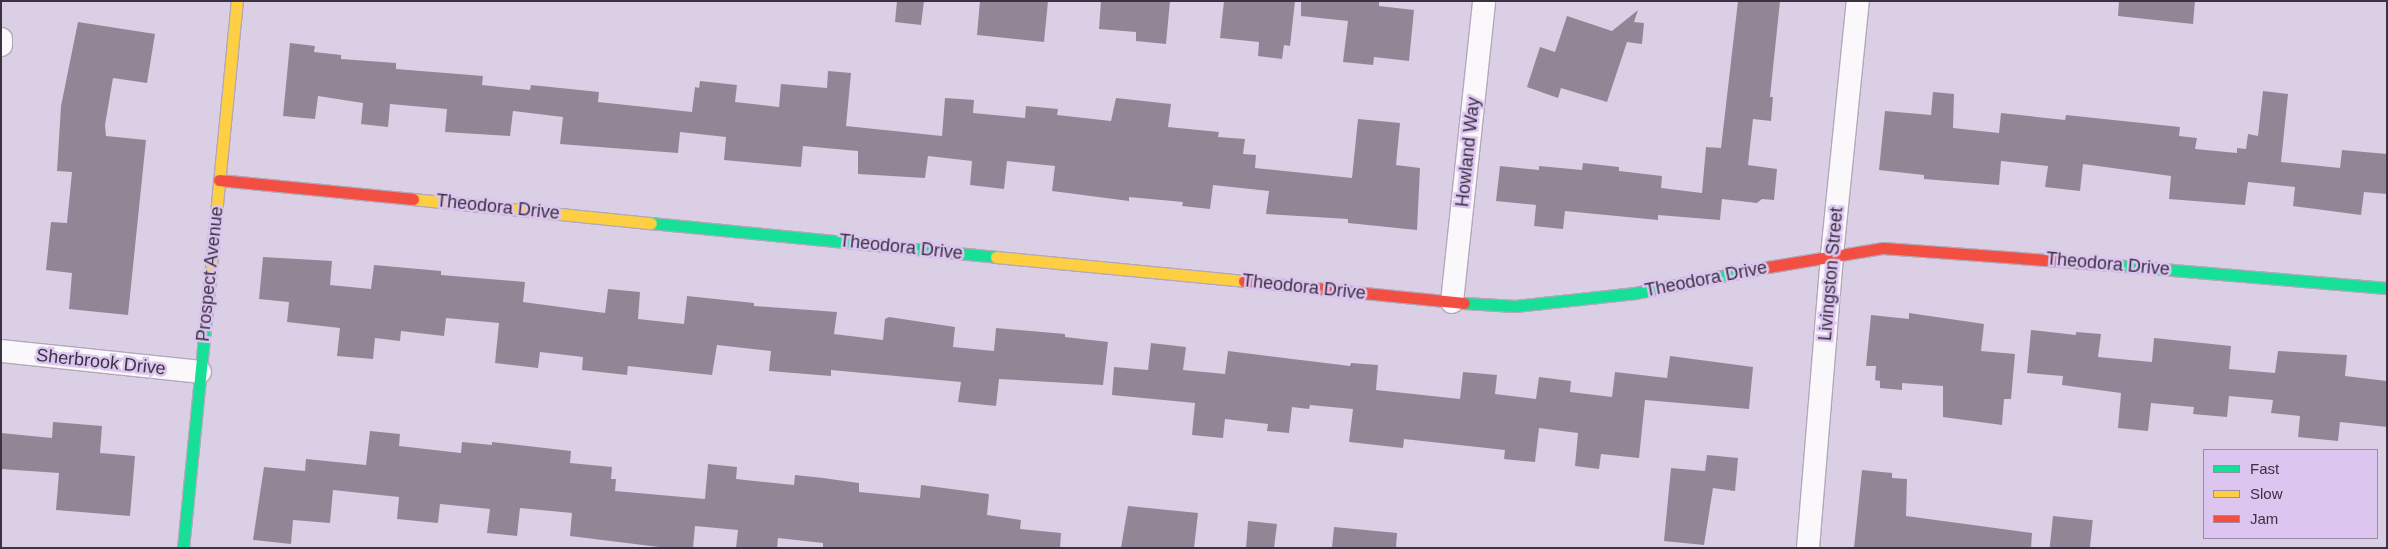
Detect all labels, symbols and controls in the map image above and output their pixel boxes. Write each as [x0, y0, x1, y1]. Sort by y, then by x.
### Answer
street label: Howland Way [1451, 96, 1485, 208]
street label: Theodora Drive [435, 190, 561, 224]
street label: Prospect Avenue [192, 205, 228, 343]
street label: Livingston Street [1814, 206, 1848, 342]
street label: Theodora Drive [838, 230, 964, 264]
street label: Theodora Drive [2045, 248, 2171, 280]
street label: Theodora Drive [1643, 257, 1769, 301]
street label: Theodora Drive [1241, 270, 1367, 304]
street label: Sherbrook Drive [35, 344, 167, 380]
legend [2203, 449, 2378, 539]
text: Fast [2250, 460, 2279, 477]
text: Slow [2250, 485, 2283, 502]
text: Jam [2250, 510, 2278, 527]

